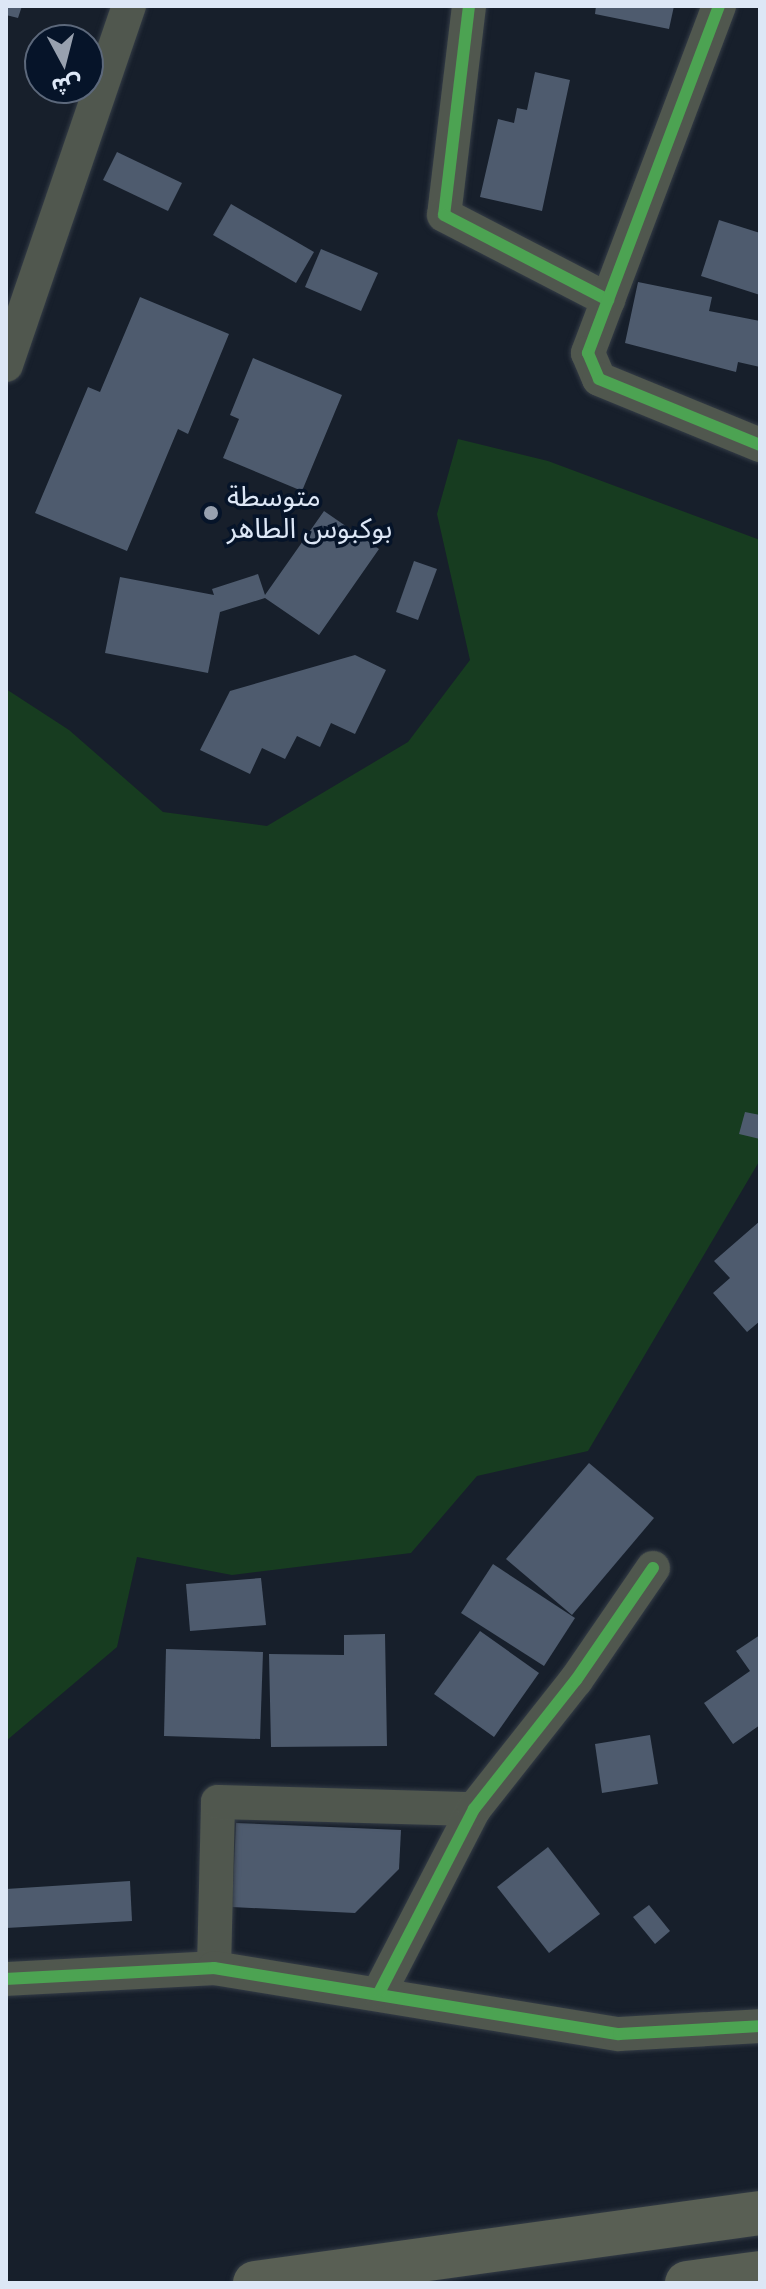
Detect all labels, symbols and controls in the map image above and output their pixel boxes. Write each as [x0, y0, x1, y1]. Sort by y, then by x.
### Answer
north arrow [24, 24, 104, 104]
text: ش [50, 71, 83, 101]
place label: متوسطة بوكبوس الطاهر [227, 480, 392, 546]
marker: متوسطة بوكبوس الطاهر [202, 504, 220, 522]

